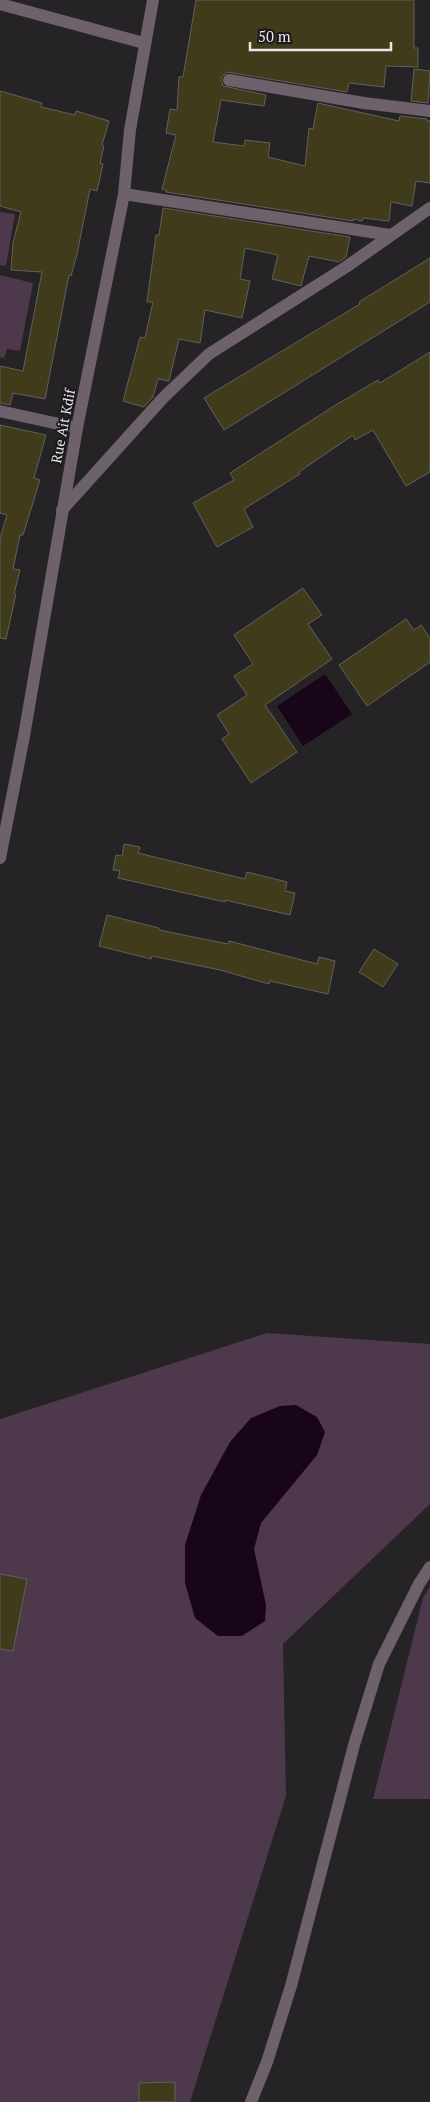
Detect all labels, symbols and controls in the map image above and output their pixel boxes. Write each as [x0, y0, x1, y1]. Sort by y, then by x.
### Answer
scale bar [250, 20, 391, 52]
text: 50 m [258, 26, 291, 46]
street label: Rue Ait Kdif [46, 386, 79, 465]

